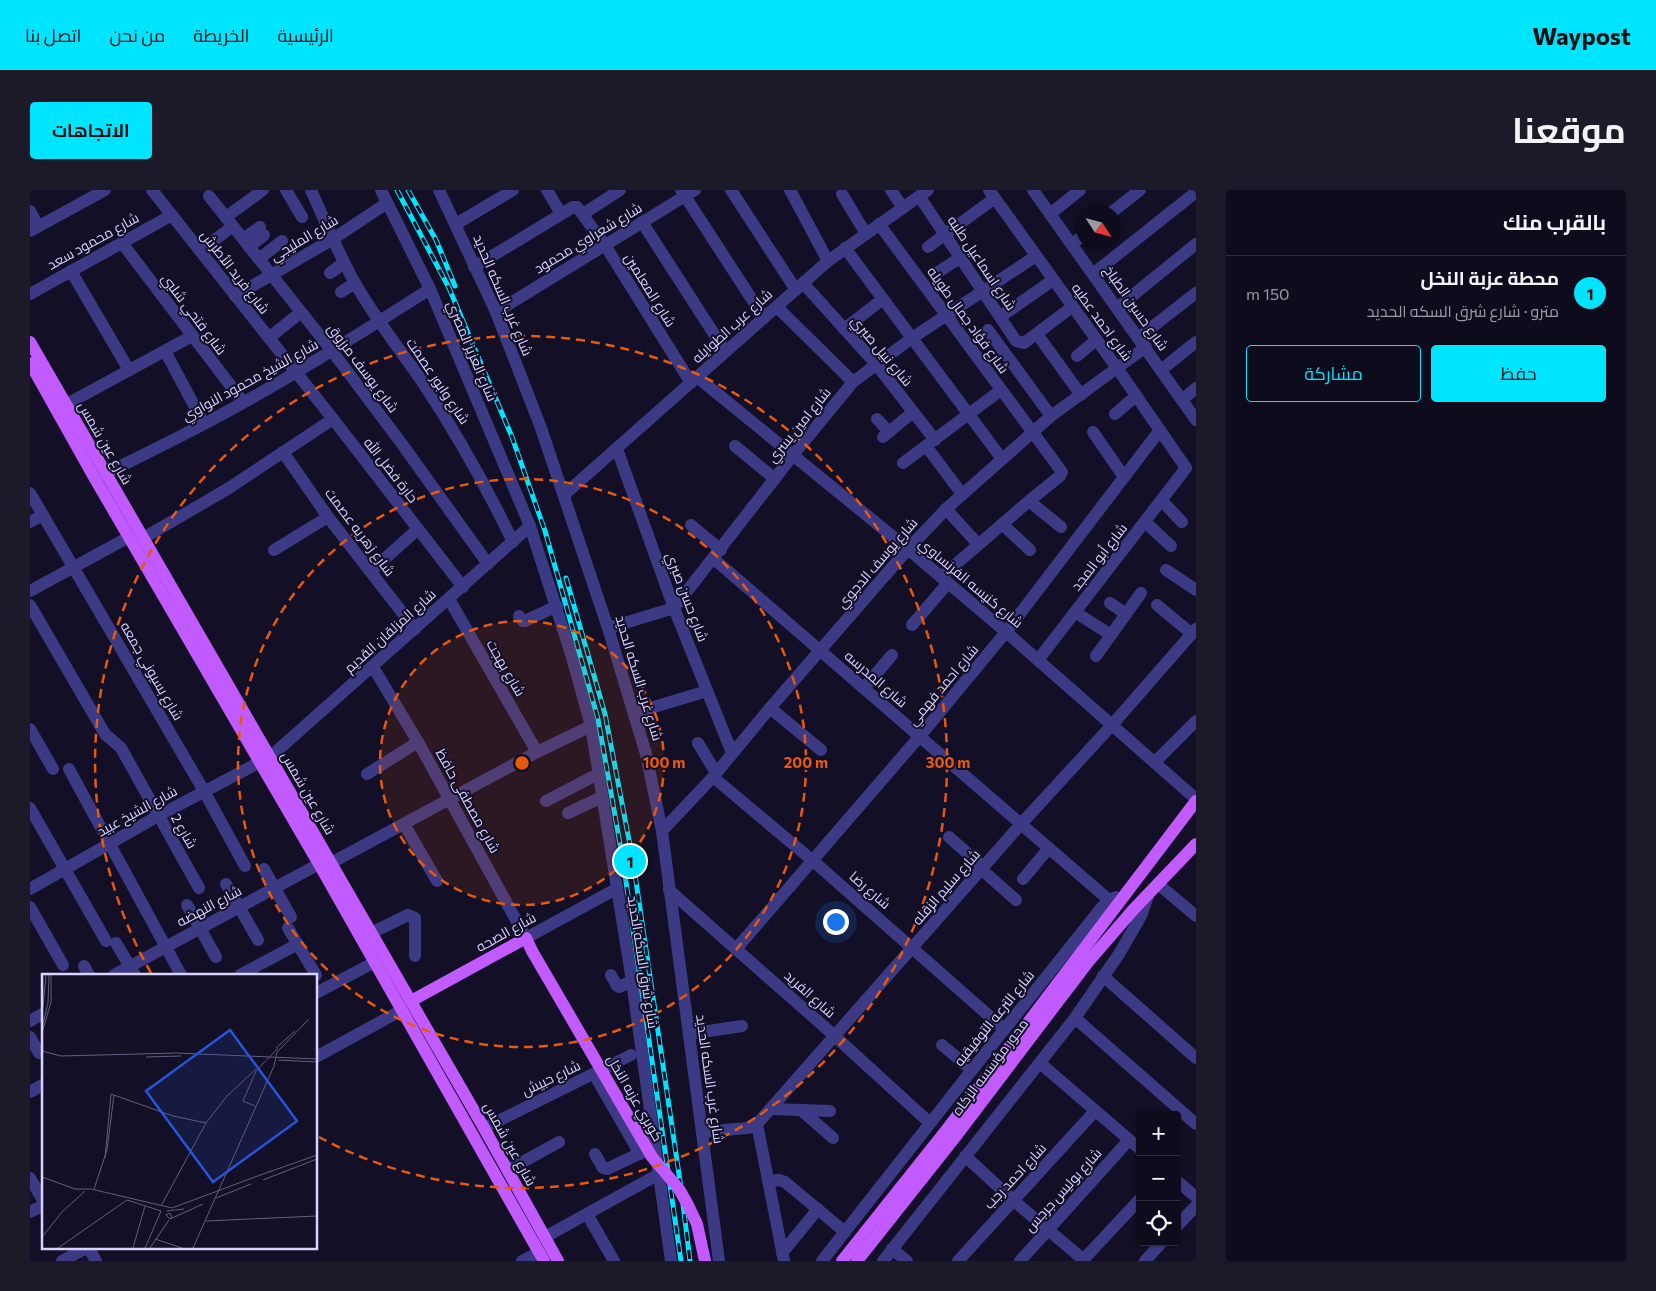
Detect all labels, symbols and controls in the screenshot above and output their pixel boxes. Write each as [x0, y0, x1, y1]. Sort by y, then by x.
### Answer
text: Waypost [1532, 21, 1631, 50]
text: اتصل بنا [25, 24, 81, 46]
text: من نحن [109, 24, 165, 46]
text: الخريطة [193, 24, 249, 46]
text: الرئيسية [277, 24, 334, 46]
button: الاتجاهات [30, 102, 152, 159]
text: موقعنا [1512, 107, 1626, 150]
street label: شارع شعراوي محمود [531, 199, 647, 280]
north arrow [1076, 205, 1121, 250]
street label: شارع محمود سعد [44, 208, 142, 274]
text: بالقرب منك [1503, 209, 1606, 234]
street label: شارع المليجي [267, 211, 343, 268]
street label: شارع اسماعيل طلبه [944, 212, 1020, 314]
street label: شارع فريد الأطرش [197, 226, 273, 318]
street label: شارع غرب السكه الحديد [469, 231, 537, 359]
street label: شارع المعلمين [620, 250, 680, 330]
street label: شارع حسين الطباخ [1100, 262, 1172, 354]
street label: شارع فؤاد جمال طويله [923, 263, 1013, 377]
text: محطة عزبة النخل [1420, 266, 1559, 289]
street label: شارع فتحي شلبي [155, 270, 230, 360]
street label: شارع احمد عطيه [1068, 280, 1136, 364]
text: 150 m [1246, 284, 1290, 303]
text: 1 [1586, 284, 1594, 303]
street label: شارع عرب الطوايله [688, 285, 776, 367]
street label: شارع العزيز المصري [440, 298, 501, 405]
text: مترو · شارع شرق السكه الحديد [1367, 301, 1559, 320]
street label: شارع نبيل صبري [845, 312, 917, 392]
street label: شارع يوسف مرزوق [324, 320, 402, 416]
street label: شارع وابور عصمت [402, 334, 474, 428]
street label: شارع الشيخ محمود النواوي [179, 335, 323, 428]
button: مشاركة [1246, 345, 1421, 402]
button: حفظ [1431, 345, 1606, 402]
street label: شارع امين يسري [763, 384, 837, 468]
street label: شارع عين شمس [74, 398, 136, 488]
street label: حارة فضل الله [361, 434, 422, 506]
street label: شارع زهريه عصمت [321, 484, 399, 580]
street label: شارع يوسف الدجوي [833, 514, 924, 614]
street label: شارع أبو المجد [1067, 520, 1131, 594]
street label: شارع كنيسه الفرنساوي [913, 534, 1027, 634]
street label: شارع حسن صبري [659, 550, 712, 645]
street label: شارع المزلقان القديم [340, 585, 440, 678]
street label: شارع غرب السكه الحديد [611, 613, 667, 743]
street label: شارع بسيوني جمعه [114, 619, 187, 725]
street label: شارع بهجت [483, 636, 529, 700]
street label: شارع احمد فهمي [904, 641, 985, 731]
street label: شارع المدرسه [841, 647, 911, 711]
street label: شارع مصطفى حافظ [432, 746, 504, 856]
street label: شارع عين شمس [277, 748, 339, 838]
text: 100 m [643, 753, 685, 771]
text: 200 m [784, 753, 828, 771]
text: 300 m [926, 753, 970, 771]
centre of rings [513, 754, 531, 772]
street label: شارع الشيخ عبيد [94, 782, 180, 840]
street label: شارع 2 [167, 810, 201, 852]
pin: 1 [614, 842, 646, 880]
street label: شارع سليم الزقله [908, 845, 985, 929]
street label: شارع رضا [846, 867, 894, 913]
street label: شارع النهضه [174, 881, 244, 931]
street label: شارع شرق السكه الحديد [624, 894, 662, 1030]
street label: شارع الصحه [473, 908, 539, 956]
your location [823, 909, 849, 935]
street label: شارع الفريد [781, 966, 839, 1022]
street label: شارع الترعه التوفيقيه [950, 966, 1038, 1070]
inset map [42, 974, 318, 1248]
street label: شارع غرب السكه الحديد [692, 1013, 728, 1145]
street label: محور مؤسسه الزكاه [948, 1015, 1031, 1118]
street label: كوبري عزبه النخل [600, 1052, 667, 1146]
street label: شارع حبيش [519, 1056, 583, 1100]
street label: شارع عين شمس [480, 1099, 540, 1189]
map controls [1136, 1111, 1181, 1246]
button: + [1136, 1111, 1181, 1156]
street label: شارع احمد رجب [980, 1139, 1050, 1213]
street label: شارع بوليس جرجس [1021, 1144, 1105, 1236]
button: − [1136, 1156, 1181, 1201]
button: locate [1136, 1201, 1181, 1246]

